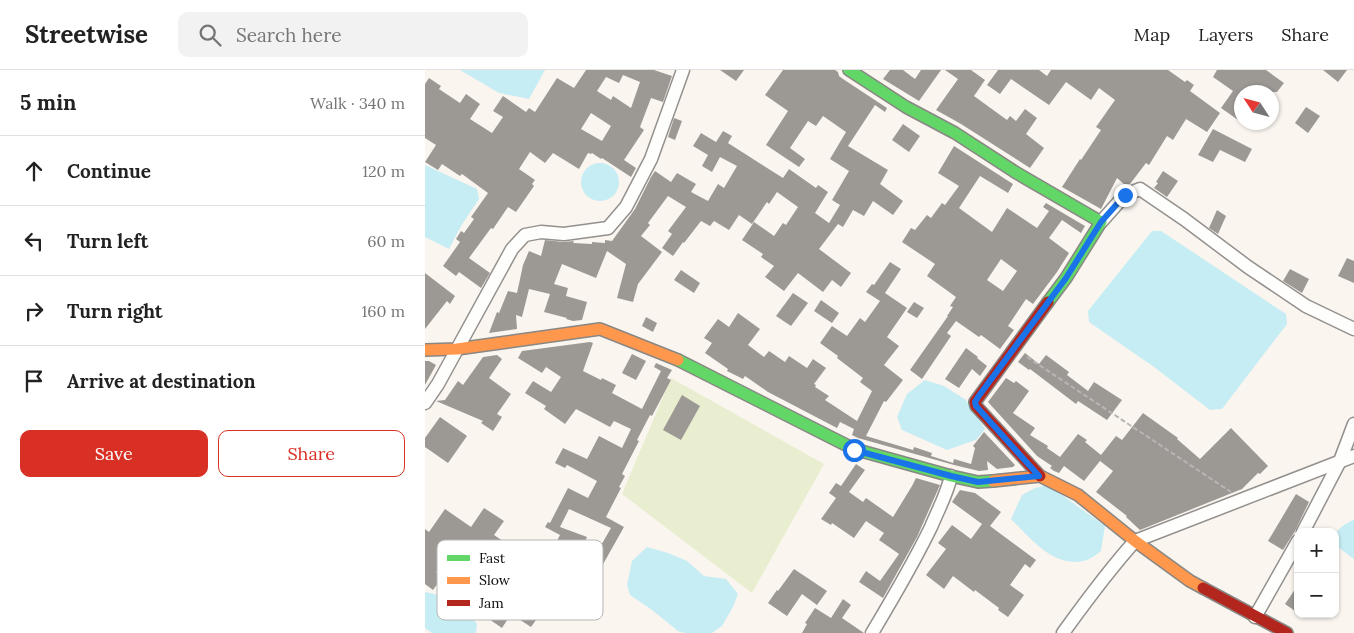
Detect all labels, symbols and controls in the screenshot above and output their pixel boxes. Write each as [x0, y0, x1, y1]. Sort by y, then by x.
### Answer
search box [178, 12, 528, 57]
text: Streetwise [25, 19, 148, 50]
icon: search [196, 21, 224, 49]
text: Search here [236, 23, 342, 47]
text: Map [1134, 23, 1170, 46]
text: Layers [1198, 23, 1253, 46]
text: Share [1281, 23, 1329, 46]
north arrow [1234, 85, 1279, 130]
text: 5 min [20, 89, 76, 116]
text: Walk · 340 m [310, 93, 405, 113]
icon: ahead [20, 157, 48, 185]
text: Continue [67, 159, 151, 183]
text: 120 m [362, 161, 405, 181]
route end [1114, 184, 1137, 207]
icon: left [20, 227, 48, 255]
text: Turn left [67, 229, 148, 253]
text: 60 m [367, 231, 405, 251]
icon: right [20, 297, 48, 325]
text: Turn right [67, 299, 163, 323]
text: 160 m [361, 301, 405, 321]
icon: arrive [20, 367, 48, 395]
text: Arrive at destination [67, 369, 256, 393]
button: Save [20, 430, 208, 477]
button: Share [218, 430, 405, 477]
route start [843, 439, 866, 462]
map controls [1294, 528, 1339, 618]
button: + [1294, 528, 1339, 573]
legend [437, 540, 603, 620]
text: Fast [479, 549, 506, 567]
text: Slow [479, 571, 511, 589]
button: − [1294, 573, 1339, 618]
text: Jam [478, 594, 504, 612]

